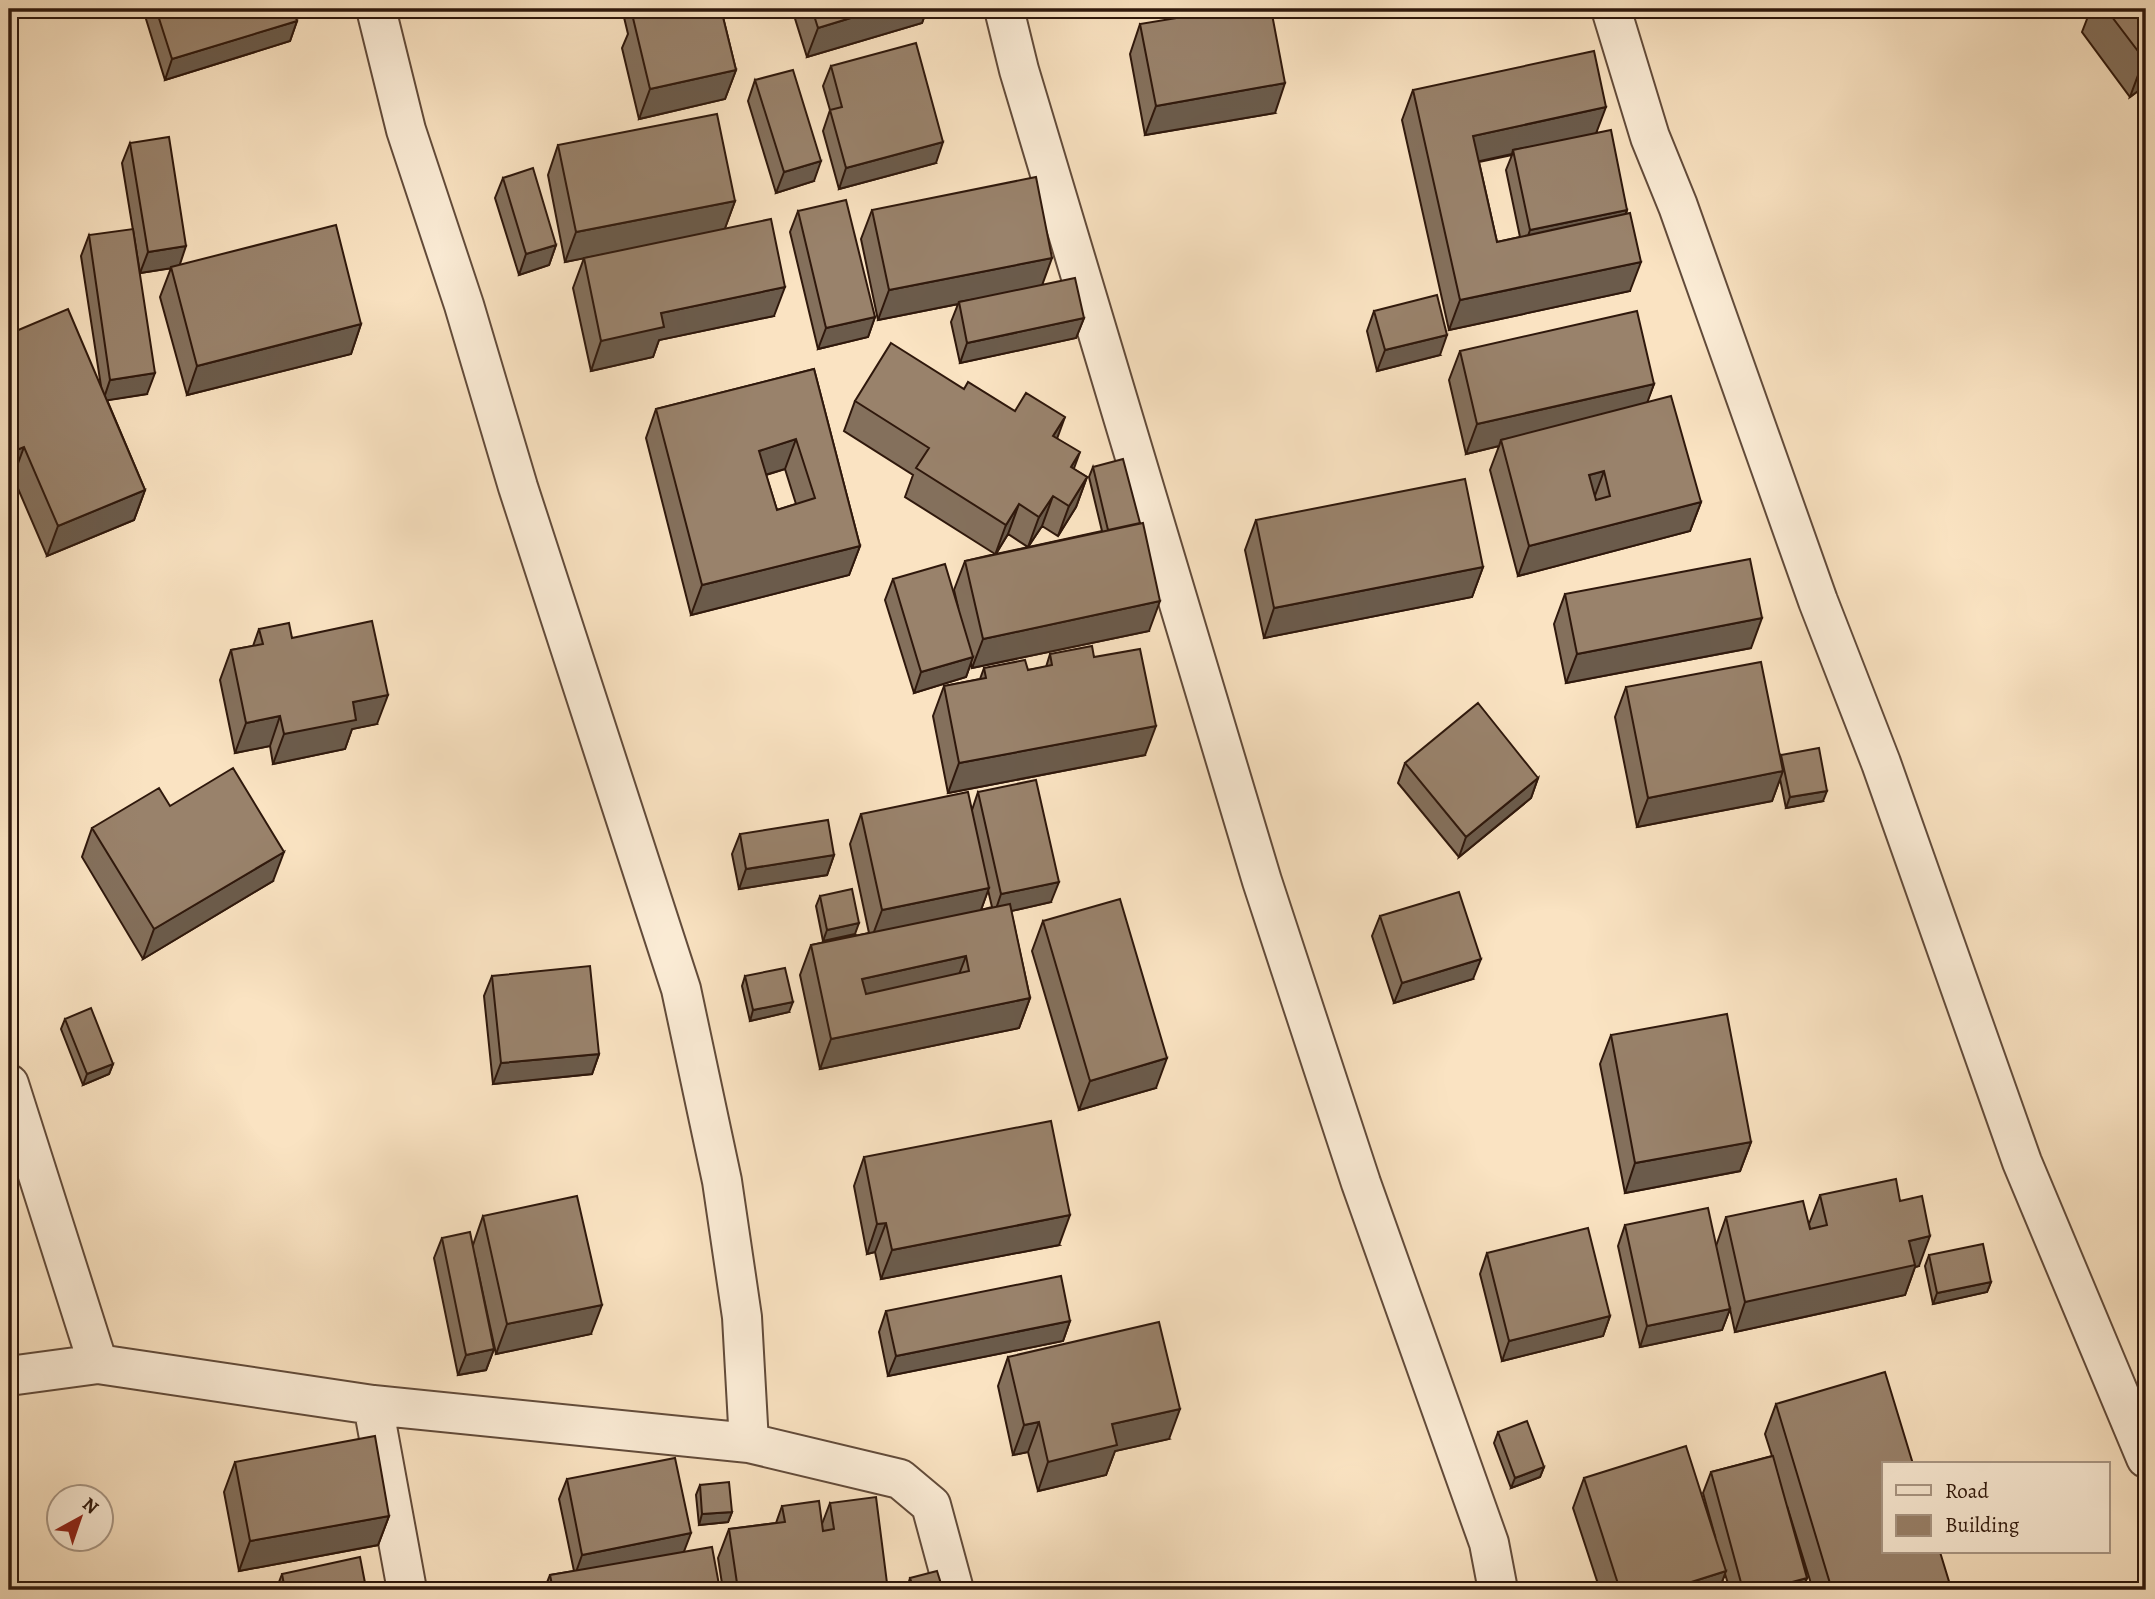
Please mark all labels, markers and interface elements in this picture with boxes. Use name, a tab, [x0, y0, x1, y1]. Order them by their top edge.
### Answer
legend	[1882, 1462, 2110, 1554]
text: Road	[1945, 1477, 1989, 1505]
north arrow	[46, 1484, 116, 1554]
text: N	[77, 1491, 104, 1520]
text: Building	[1945, 1511, 2020, 1539]

